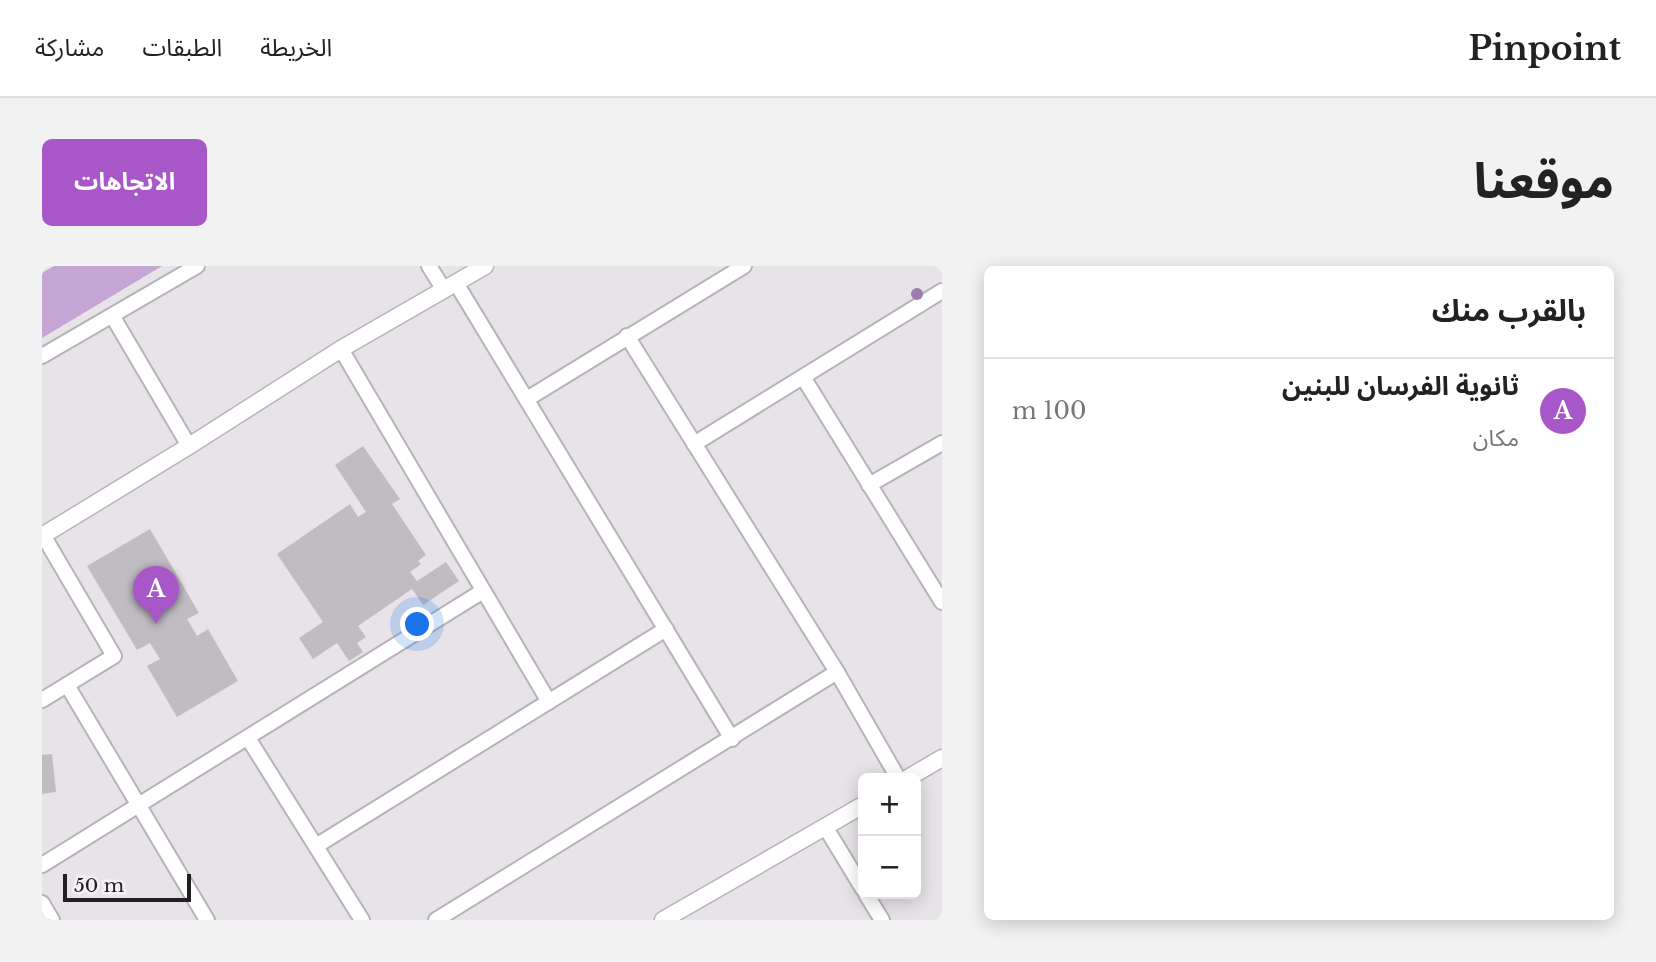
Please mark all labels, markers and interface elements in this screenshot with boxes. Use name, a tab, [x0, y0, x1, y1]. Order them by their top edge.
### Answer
text: Pinpoint	[1468, 28, 1621, 69]
text: مشاركة	[35, 33, 104, 62]
text: الطبقات	[142, 33, 222, 62]
text: الخريطة	[260, 33, 332, 62]
button: الاتجاهات	[42, 139, 207, 226]
text: موقعنا	[1474, 150, 1614, 211]
text: بالقرب منك	[1432, 292, 1586, 329]
text: ثانوية الفرسان للبنين	[1282, 370, 1519, 402]
text: 100 m	[1012, 397, 1086, 425]
text: A	[1554, 397, 1572, 425]
text: مكان	[1473, 424, 1519, 452]
pin: A	[133, 566, 179, 624]
your location	[400, 607, 434, 641]
map controls	[858, 773, 921, 899]
button: +	[858, 773, 921, 836]
button: −	[858, 836, 921, 899]
scale bar	[63, 871, 191, 903]
text: 50 m	[74, 874, 124, 897]

